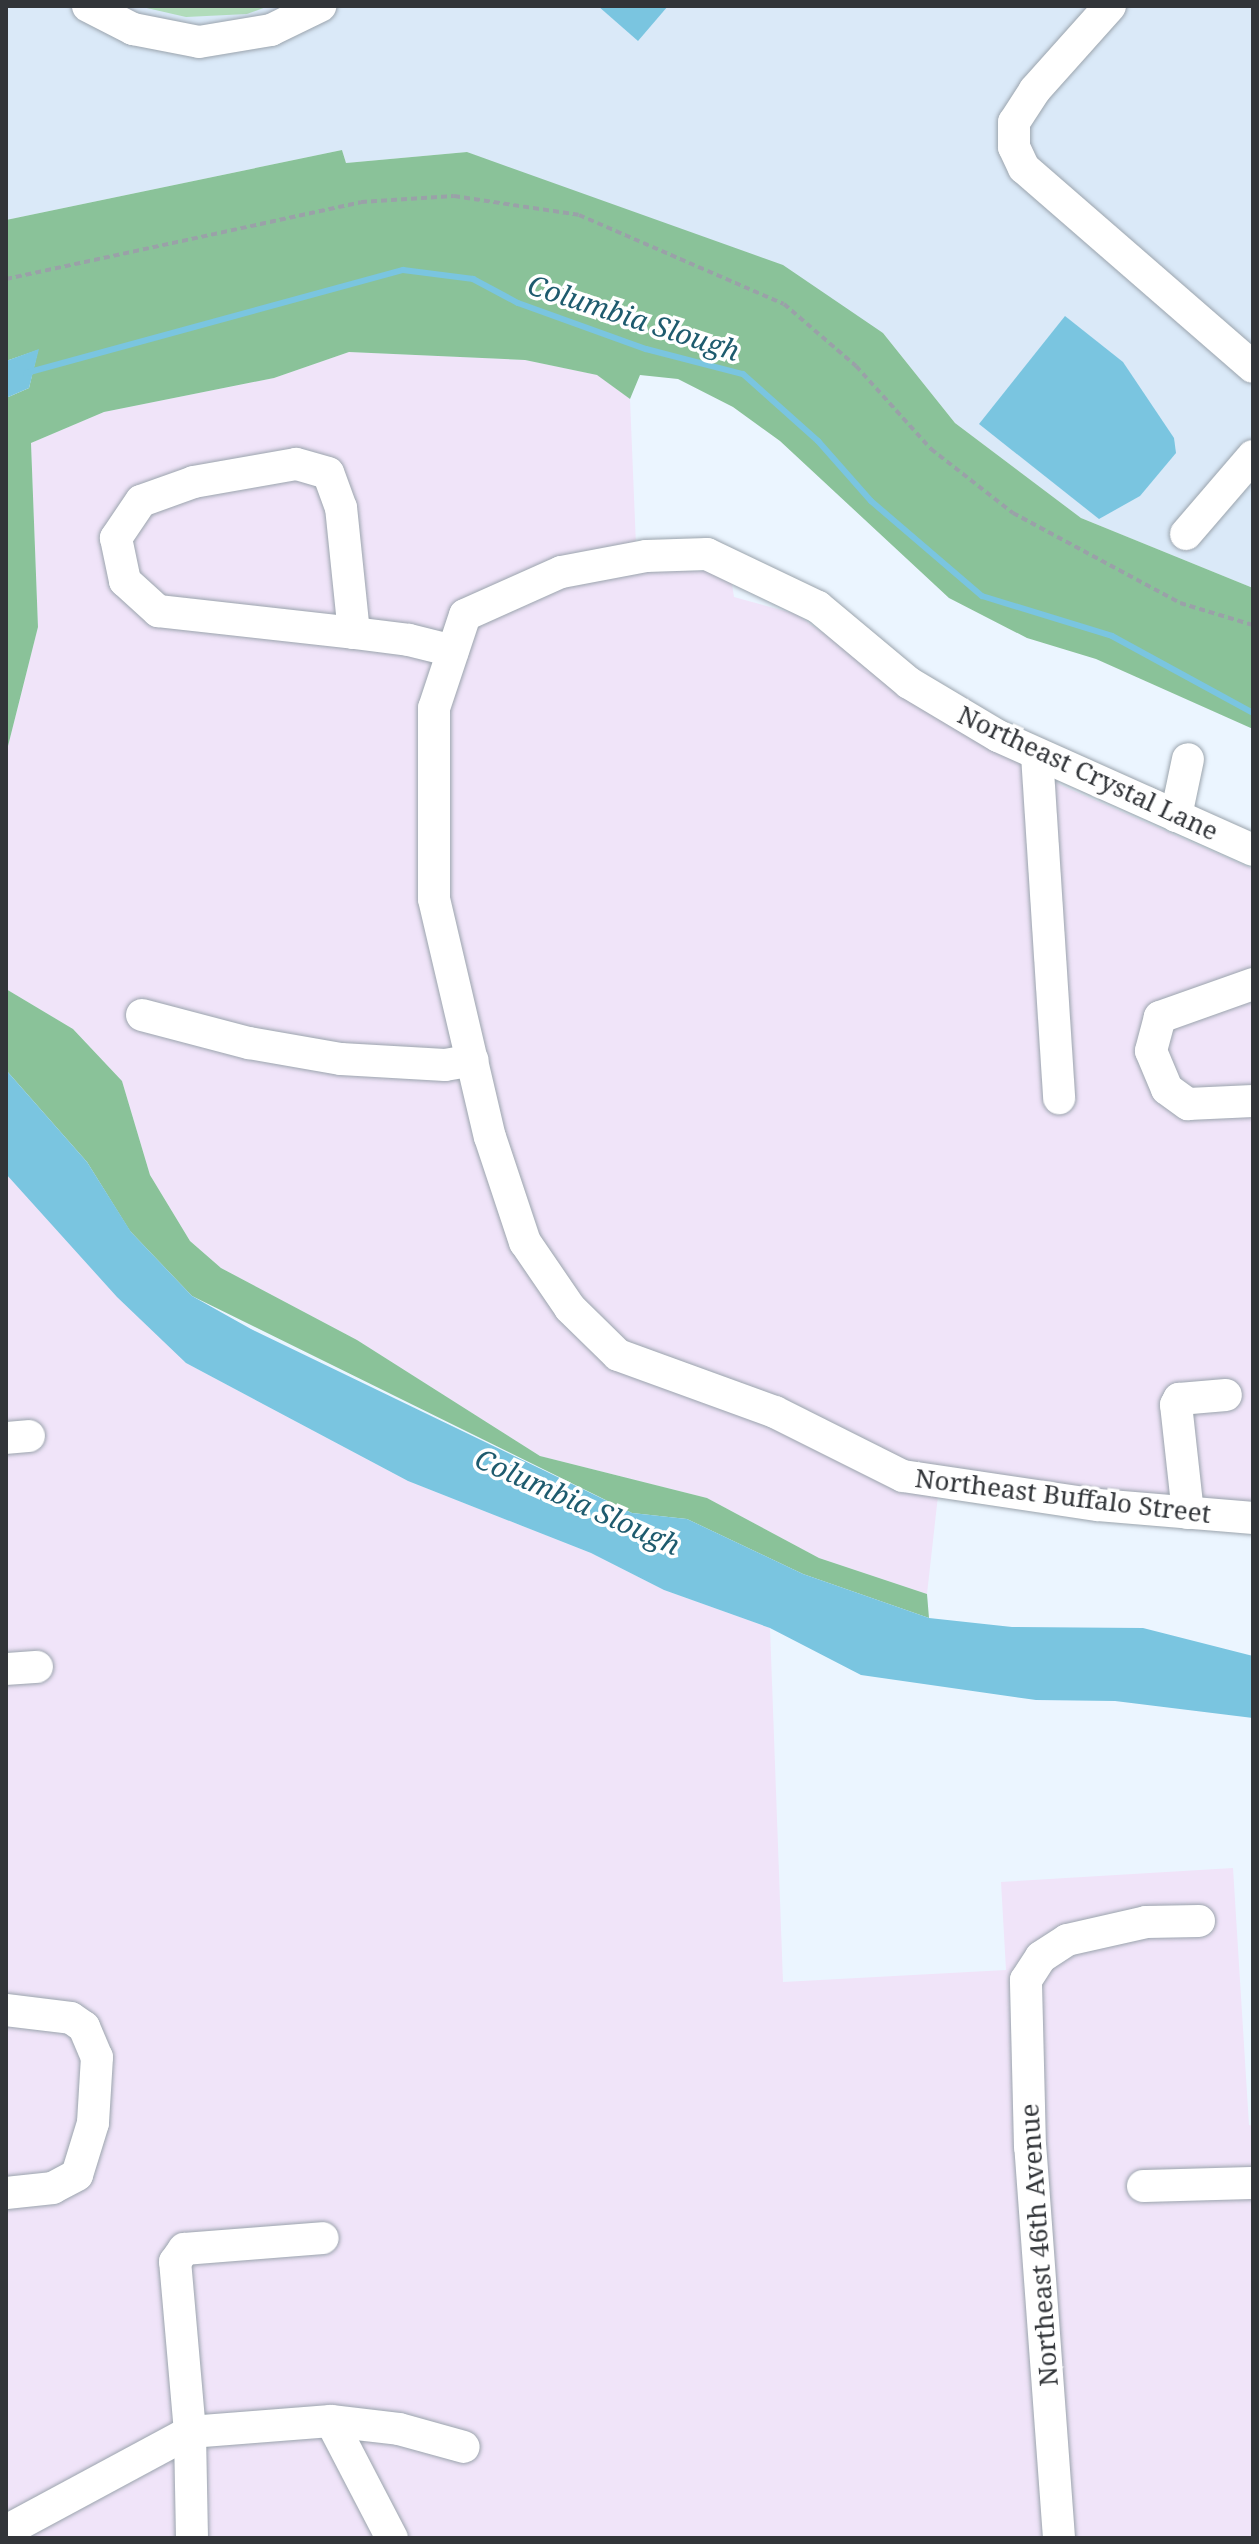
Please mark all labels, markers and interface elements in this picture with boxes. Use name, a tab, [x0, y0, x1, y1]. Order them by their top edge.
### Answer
water label: Columbia Slough	[524, 267, 744, 367]
street label: Northeast Crystal Lane	[953, 699, 1223, 847]
water label: Columbia Slough	[470, 1441, 686, 1561]
street label: Northeast Buffalo Street	[913, 1462, 1213, 1530]
street label: Northeast 46th Avenue	[1014, 2103, 1064, 2387]

